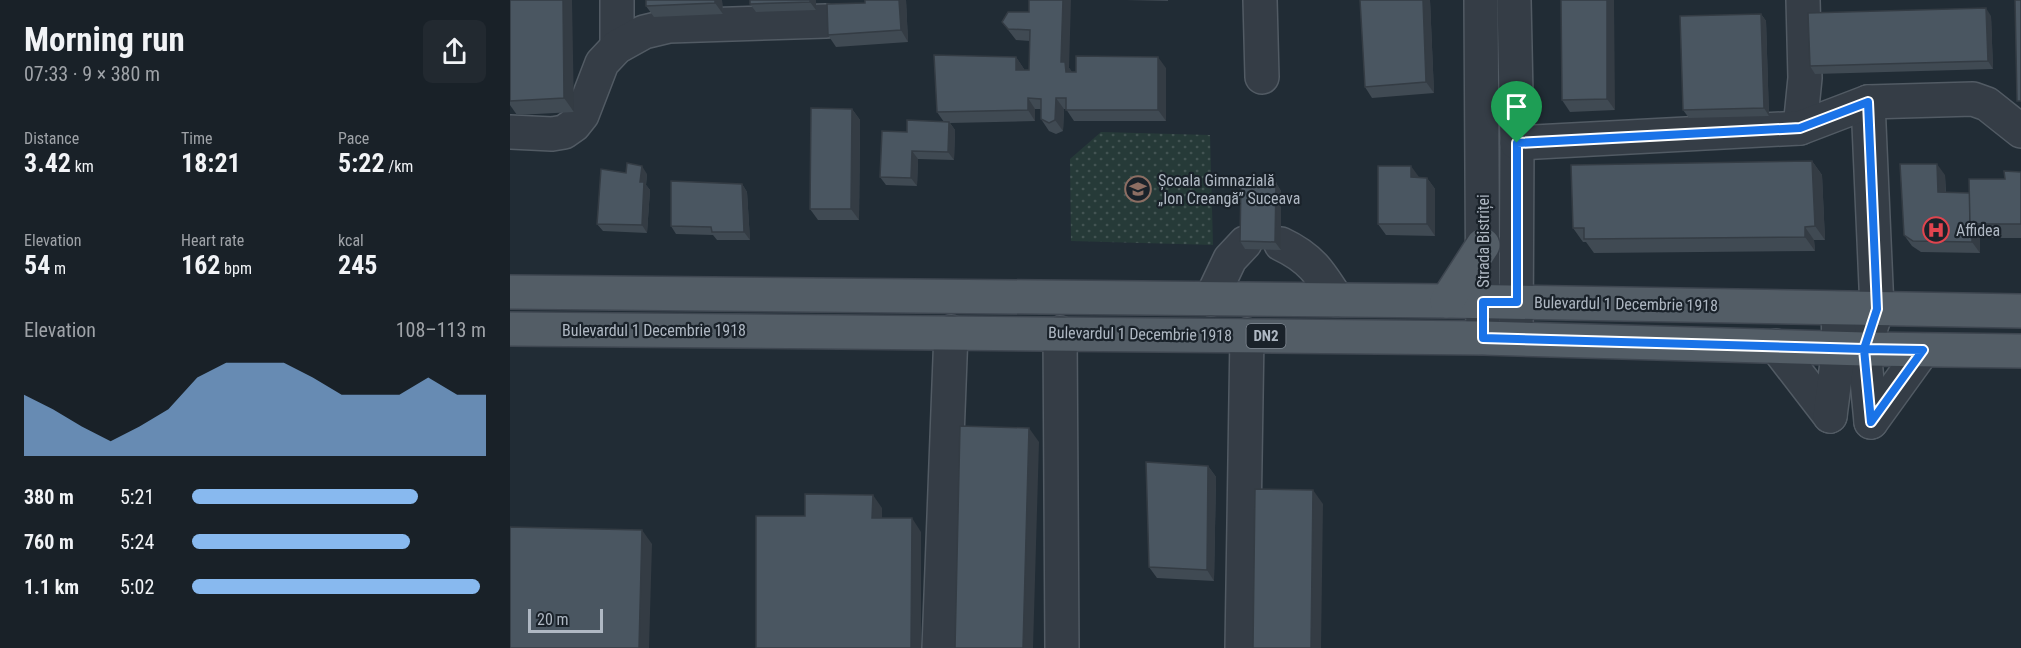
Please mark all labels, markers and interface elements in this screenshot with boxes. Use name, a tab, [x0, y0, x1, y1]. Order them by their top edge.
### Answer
text: Morning run	[24, 20, 185, 59]
button: share	[423, 20, 486, 83]
text: 07:33 · 9 × 380 m	[24, 62, 160, 86]
pin	[1491, 81, 1542, 143]
icon: arrive	[1500, 90, 1533, 123]
text: Distance	[24, 129, 79, 148]
text: Time	[181, 129, 213, 148]
text: Pace	[338, 129, 369, 148]
text: 3.42	[24, 148, 71, 178]
text: 18:21	[181, 148, 241, 178]
text: 5:22	[338, 148, 385, 178]
text: km	[71, 157, 94, 176]
text: /km	[385, 157, 413, 176]
place label: Școala Gimnazială „Ion Creangă” Suceava	[1158, 171, 1300, 208]
school or university icon: Școala Gimnazială „Ion Creangă” Suceava	[1123, 174, 1153, 204]
street label: Strada Bistriței	[1474, 194, 1494, 288]
hospital icon: Affidea	[1921, 215, 1951, 245]
place label: Affidea	[1956, 221, 2000, 240]
text: Elevation	[24, 231, 82, 250]
text: Heart rate	[181, 231, 244, 250]
text: kcal	[338, 231, 364, 250]
text: 54	[24, 250, 50, 280]
text: 162	[181, 250, 220, 280]
text: 245	[338, 250, 377, 280]
text: m	[50, 259, 66, 278]
text: bpm	[220, 259, 252, 278]
street label: Bulevardul 1 Decembrie 1918	[1534, 293, 1718, 315]
text: Elevation	[24, 318, 96, 342]
text: 108–113 m	[396, 318, 486, 342]
street label: Bulevardul 1 Decembrie 1918	[562, 321, 746, 340]
street label: Bulevardul 1 Decembrie 1918	[1048, 323, 1232, 345]
road number: DN2	[1246, 324, 1286, 348]
text: 380 m	[24, 485, 74, 509]
text: 5:21	[120, 485, 154, 509]
text: 760 m	[24, 530, 74, 554]
text: 5:24	[120, 530, 154, 554]
text: 1.1 km	[24, 575, 79, 599]
text: 5:02	[120, 575, 154, 599]
scale bar	[528, 606, 603, 634]
text: 20 m	[537, 610, 569, 629]

